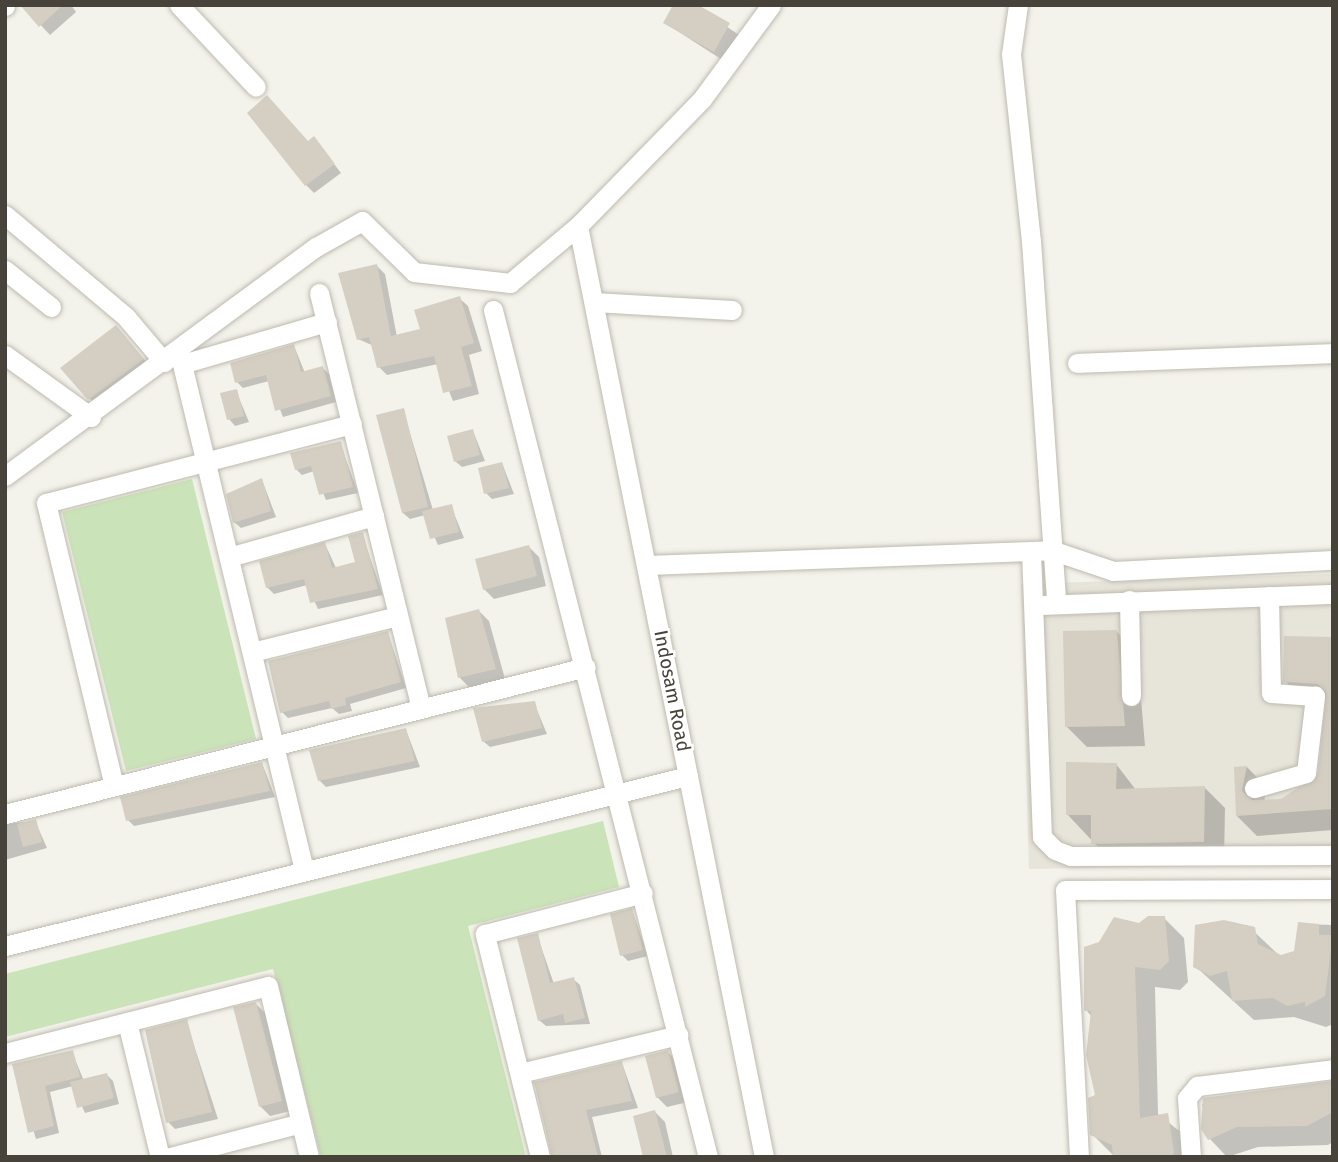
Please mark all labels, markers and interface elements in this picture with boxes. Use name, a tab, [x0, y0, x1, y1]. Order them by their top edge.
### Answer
street label: Indosam Road	[649, 628, 695, 754]

